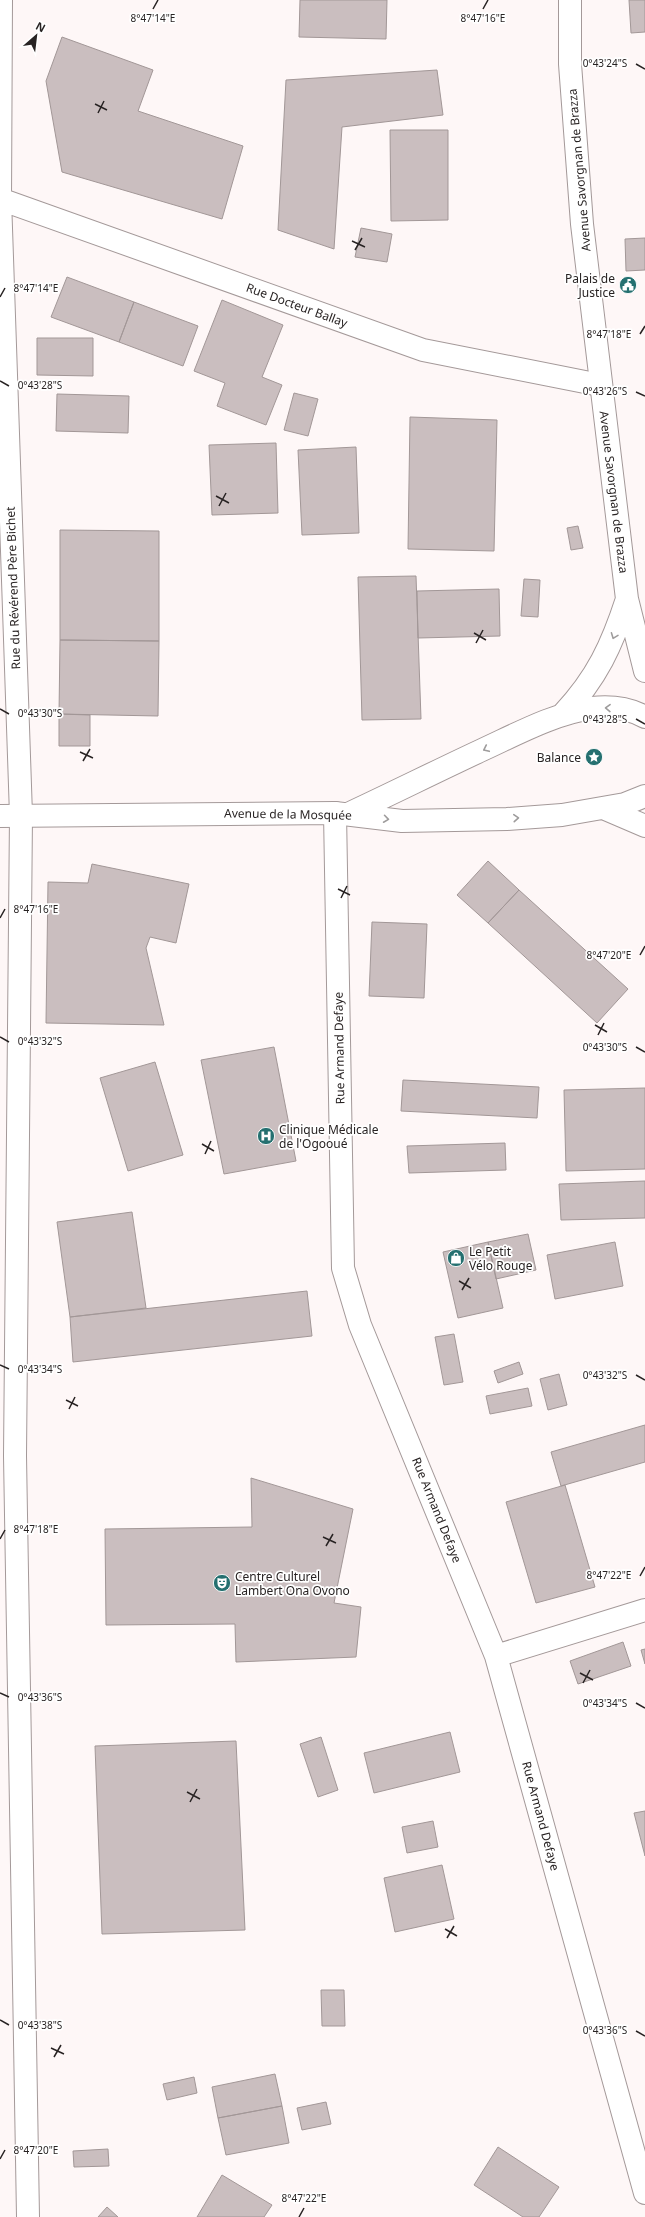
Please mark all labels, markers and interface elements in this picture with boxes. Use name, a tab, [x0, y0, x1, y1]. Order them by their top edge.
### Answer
text: 8°47'14"E	[131, 11, 175, 25]
text: 8°47'16"E	[461, 11, 505, 25]
north arrow	[16, 16, 56, 56]
text: N	[33, 18, 48, 35]
text: 0°43'24"S	[583, 56, 628, 70]
street label: Avenue Savorgnan de Brazza	[563, 88, 595, 252]
place label: Palais de Justice	[565, 270, 615, 301]
public building icon: Palais de Justice	[618, 275, 638, 295]
street label: Rue Docteur Ballay	[244, 279, 351, 332]
text: 8°47'14"E	[14, 281, 58, 295]
text: 8°47'18"E	[587, 327, 631, 341]
text: 0°43'28"S	[18, 378, 63, 392]
text: 0°43'26"S	[583, 384, 628, 398]
street label: Avenue Savorgnan de Brazza	[596, 410, 632, 574]
street label: Rue du Révérend Père Bichet	[2, 506, 24, 670]
one-way arrow	[611, 632, 619, 639]
one-way arrow	[605, 704, 611, 712]
text: 0°43'30"S	[18, 706, 63, 720]
text: 0°43'28"S	[583, 712, 628, 726]
one-way arrow	[482, 744, 489, 752]
place icon: Balance	[584, 747, 604, 767]
place label: Balance	[537, 749, 581, 766]
street label: Avenue de la Mosquée	[224, 804, 352, 824]
one-way arrow	[513, 813, 519, 822]
one-way arrow	[383, 814, 390, 823]
text: 8°47'16"E	[14, 902, 58, 916]
text: 8°47'20"E	[587, 948, 631, 962]
street label: Rue Armand Defaye	[330, 991, 348, 1104]
text: 0°43'32"S	[18, 1034, 63, 1048]
text: 0°43'30"S	[583, 1040, 628, 1054]
place label: Clinique Médicale de l'Ogooué	[279, 1121, 379, 1152]
hospital icon: Clinique Médicale de l'Ogooué	[256, 1126, 276, 1146]
place label: Le Petit Vélo Rouge	[469, 1243, 533, 1274]
shop icon: Le Petit Vélo Rouge	[446, 1248, 466, 1268]
text: 0°43'34"S	[18, 1362, 63, 1376]
text: 0°43'32"S	[583, 1368, 628, 1382]
street label: Rue Armand Defaye	[408, 1455, 466, 1566]
text: 8°47'18"E	[14, 1522, 58, 1536]
place label: Centre Culturel Lambert Ona Ovono	[235, 1568, 350, 1599]
text: 8°47'22"E	[587, 1568, 631, 1582]
theatre icon: Centre Culturel Lambert Ona Ovono	[212, 1573, 232, 1593]
text: 0°43'36"S	[18, 1690, 63, 1704]
text: 0°43'34"S	[583, 1696, 628, 1710]
street label: Rue Armand Defaye	[518, 1759, 564, 1873]
text: 0°43'38"S	[18, 2018, 63, 2032]
text: 0°43'36"S	[583, 2023, 628, 2037]
text: 8°47'20"E	[14, 2143, 58, 2157]
text: 8°47'22"E	[282, 2191, 326, 2205]

